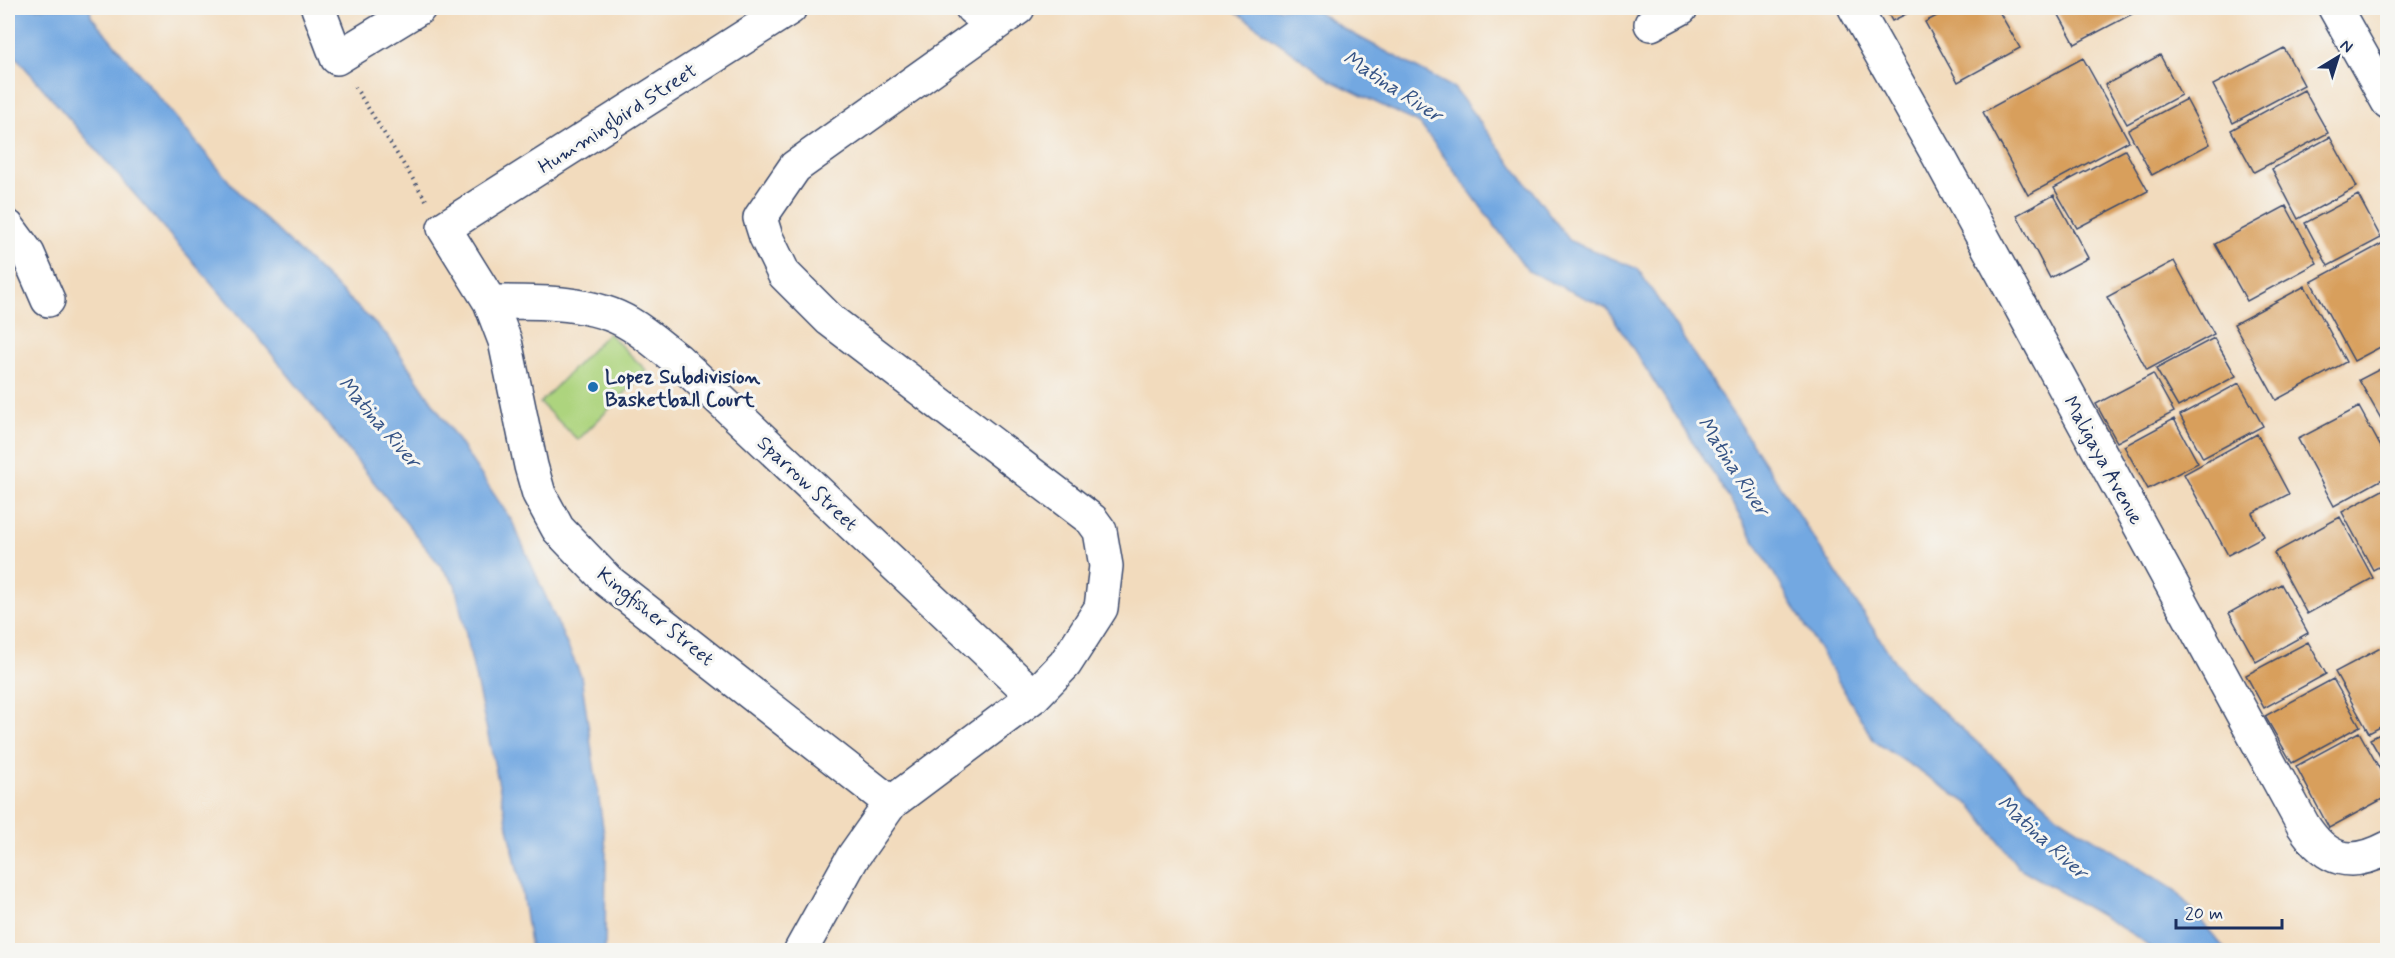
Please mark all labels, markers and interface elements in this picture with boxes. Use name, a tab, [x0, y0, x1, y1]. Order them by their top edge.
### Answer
north arrow	[2308, 27, 2368, 87]
text: N	[2336, 35, 2357, 58]
water label: Matina River	[1337, 44, 1449, 131]
street label: Hummingbird Street	[533, 58, 704, 182]
place label: Lopez Subdivision Basketball Court	[605, 364, 760, 414]
water label: Matina River	[332, 371, 428, 476]
marker: Lopez Subdivision Basketball Court	[586, 380, 600, 394]
street label: Maligaya Avenue	[2056, 392, 2149, 530]
water label: Matina River	[1691, 411, 1777, 523]
street label: Sparrow Street	[751, 430, 863, 538]
street label: Kingfisher Street	[590, 561, 719, 674]
water label: Matina River	[1991, 789, 2095, 887]
scale bar	[2176, 892, 2282, 930]
text: 20 m	[2185, 902, 2223, 926]

